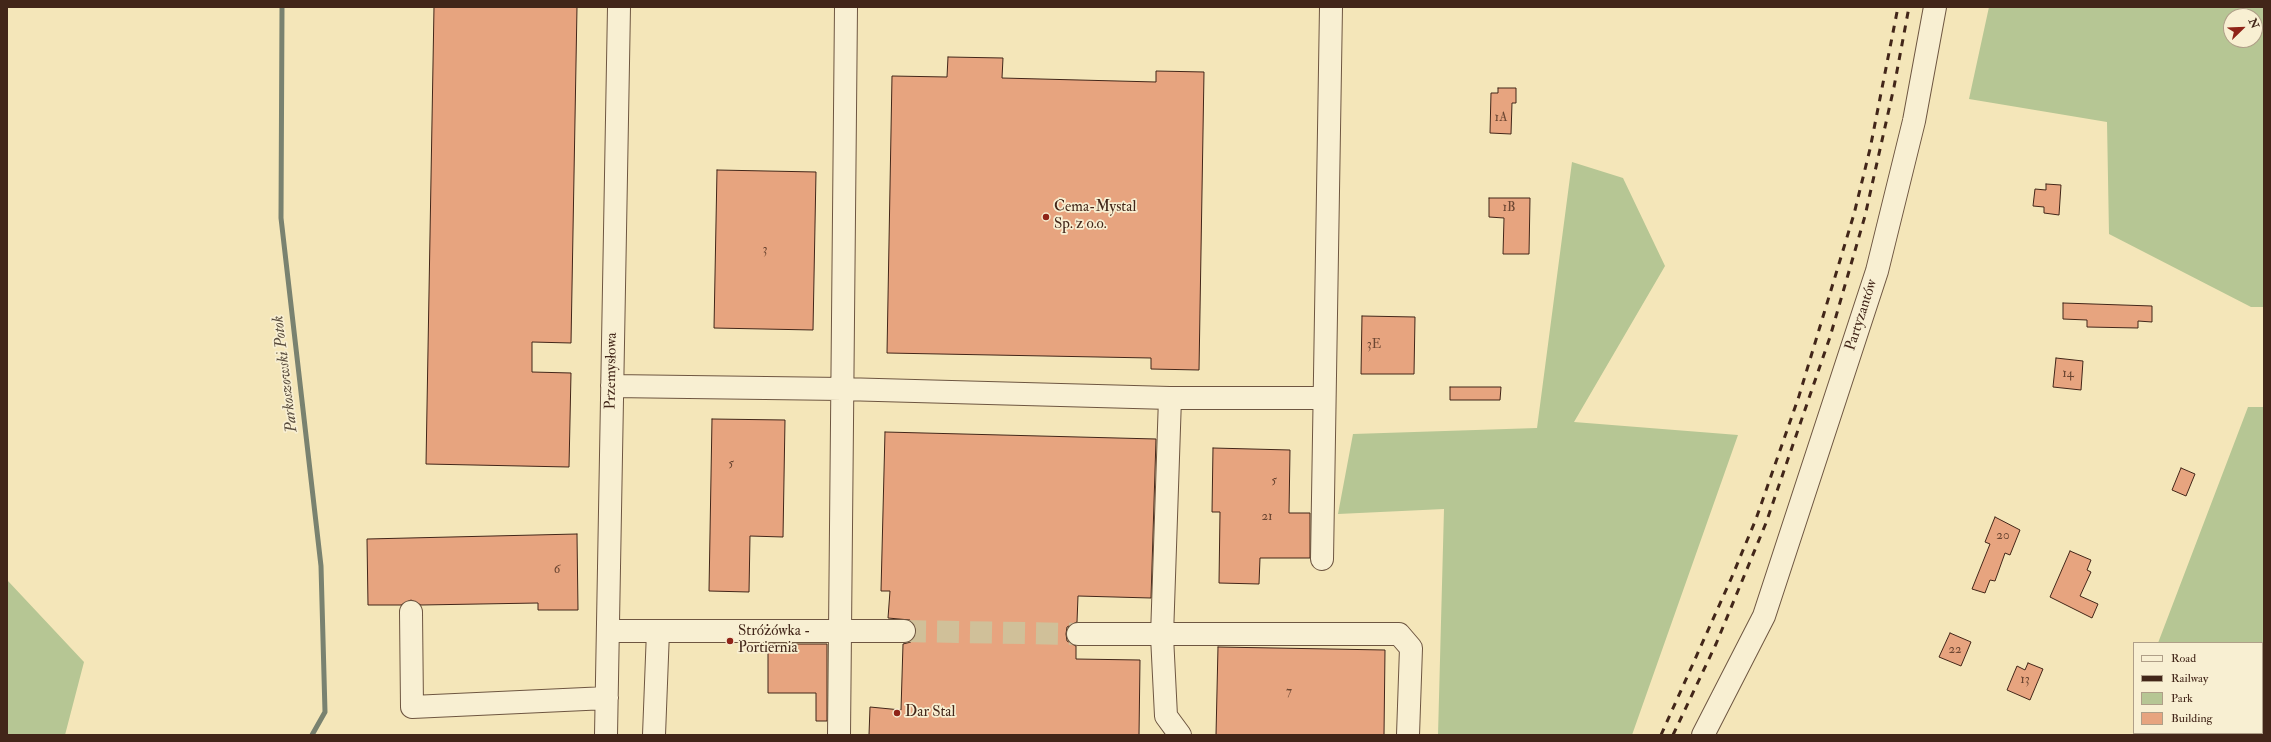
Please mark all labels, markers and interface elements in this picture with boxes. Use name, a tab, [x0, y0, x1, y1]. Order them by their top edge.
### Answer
north arrow	[2223, 8, 2263, 48]
text: N	[2246, 16, 2261, 31]
house number: 1A	[1495, 110, 1507, 126]
place label: Cema-Mystal Sp. z o.o.	[1054, 199, 1136, 234]
house number: 1B	[1502, 200, 1516, 216]
marker: Cema-Mystal Sp. z o.o.	[1041, 212, 1051, 222]
house number: 3	[763, 242, 767, 258]
street label: Partyzantów	[1842, 277, 1882, 353]
water label: Parkoszowski Potok	[269, 315, 303, 433]
street label: Przemysłowa	[602, 332, 622, 410]
house number: 3E	[1367, 337, 1381, 353]
house number: 14	[2062, 366, 2074, 382]
house number: 5	[728, 456, 734, 472]
house number: 5	[1271, 473, 1277, 489]
house number: 21	[1261, 509, 1273, 525]
house number: 20	[1996, 528, 2010, 544]
house number: 6	[554, 562, 560, 578]
place label: Stróżówka - Portiernia	[738, 623, 810, 658]
marker: Stróżówka - Portiernia	[725, 636, 735, 646]
house number: 22	[1948, 642, 1962, 658]
legend	[2133, 642, 2263, 734]
text: Road	[2171, 651, 2196, 666]
text: Railway	[2171, 671, 2208, 686]
house number: 13	[2020, 672, 2030, 688]
house number: 7	[1286, 684, 1292, 700]
text: Park	[2171, 691, 2193, 706]
place label: Dar Stal	[905, 704, 955, 722]
marker: Dar Stal	[892, 708, 902, 718]
text: Building	[2171, 711, 2212, 726]

